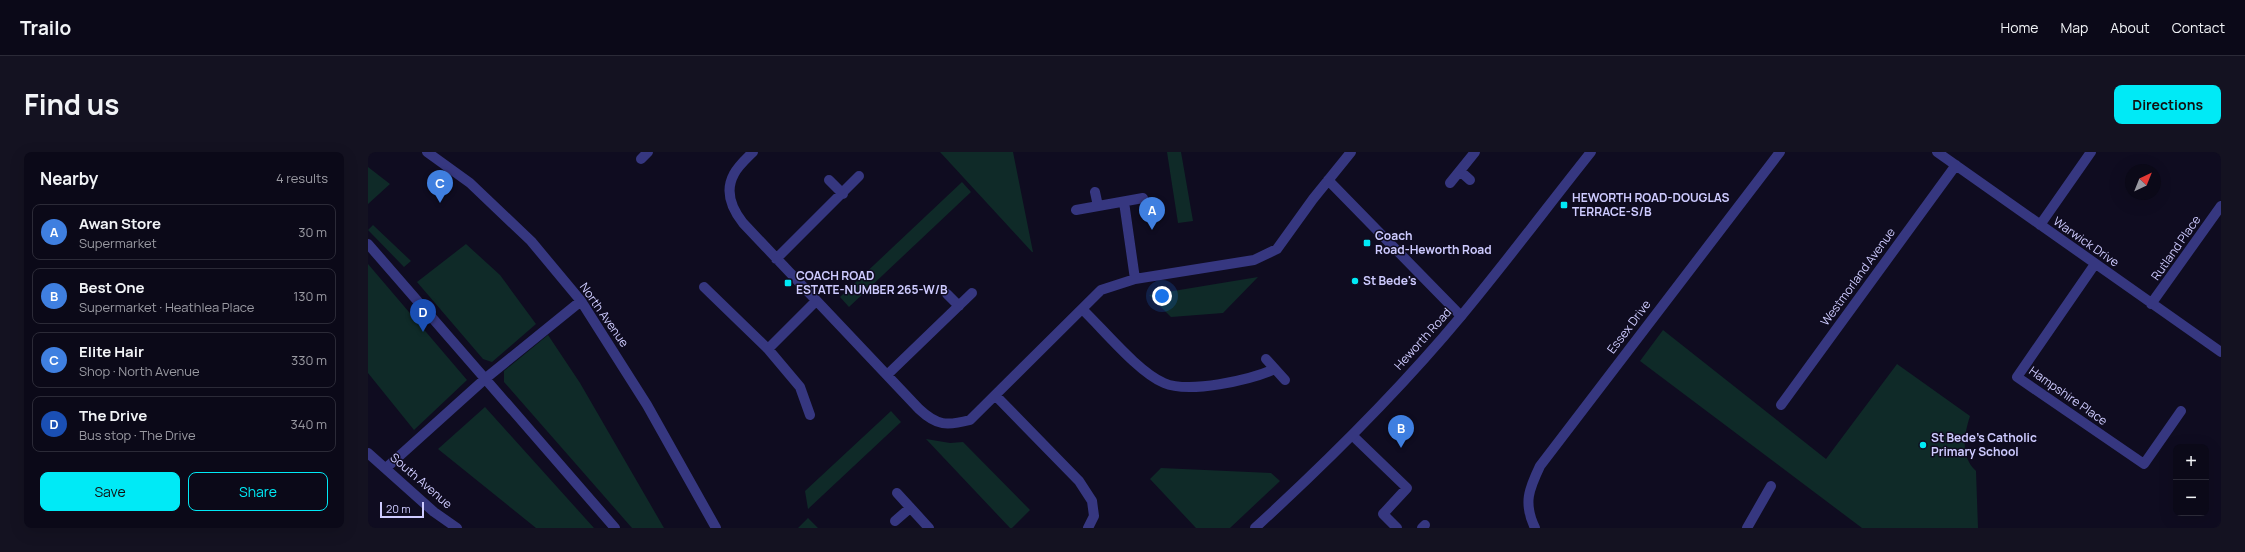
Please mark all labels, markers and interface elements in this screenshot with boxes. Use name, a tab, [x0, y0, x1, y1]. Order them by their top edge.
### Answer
text: Trailo	[20, 15, 71, 41]
text: Home	[2001, 18, 2038, 37]
text: Map	[2060, 18, 2088, 37]
text: About	[2110, 18, 2150, 37]
text: Contact	[2172, 18, 2225, 37]
text: Find us	[24, 85, 119, 123]
button: Directions	[2114, 85, 2221, 124]
north arrow	[2125, 164, 2161, 200]
text: Nearby	[40, 167, 98, 190]
text: 4 results	[276, 169, 328, 187]
pin: C	[427, 170, 453, 203]
place label: HEWORTH ROAD-DOUGLAS TERRACE-S/B	[1572, 189, 1730, 220]
pin: A	[1139, 197, 1165, 230]
marker: HEWORTH ROAD-DOUGLAS TERRACE-S/B	[1559, 200, 1569, 210]
street label: Rutland Place	[2147, 212, 2204, 284]
text: Awan Store	[79, 213, 161, 234]
street label: Warwick Drive	[2050, 213, 2123, 271]
text: A	[50, 223, 58, 241]
text: 30 m	[298, 223, 327, 241]
street label: Westmorland Avenue	[1816, 224, 1899, 329]
place label: Coach Road-Heworth Road	[1375, 227, 1492, 258]
text: Supermarket	[79, 234, 157, 252]
marker: Coach Road-Heworth Road	[1362, 238, 1372, 248]
place label: COACH ROAD ESTATE-NUMBER 265-W/B	[796, 267, 948, 298]
place label: St Bede's	[1363, 272, 1417, 289]
marker: St Bede's	[1350, 276, 1360, 286]
text: Best One	[79, 277, 145, 298]
marker: COACH ROAD ESTATE-NUMBER 265-W/B	[783, 278, 793, 288]
street label: North Avenue	[576, 279, 633, 350]
your location	[1152, 286, 1172, 306]
text: B	[50, 287, 58, 305]
text: 130 m	[293, 287, 327, 305]
street label: Essex Drive	[1603, 296, 1654, 357]
text: Supermarket · Heathlea Place	[79, 298, 254, 316]
pin: D	[410, 299, 436, 332]
street label: Heworth Road	[1390, 304, 1455, 373]
text: Elite Hair	[79, 341, 144, 362]
text: C	[49, 351, 59, 369]
text: 330 m	[291, 351, 327, 369]
text: Shop · North Avenue	[79, 362, 200, 380]
street label: Hampshire Place	[2026, 362, 2111, 429]
text: The Drive	[79, 405, 147, 426]
text: D	[49, 415, 59, 433]
text: 340 m	[291, 415, 327, 433]
pin: B	[1388, 415, 1414, 448]
text: Bus stop · The Drive	[79, 426, 196, 444]
place label: St Bede's Catholic Primary School	[1931, 429, 2037, 460]
marker: St Bede's Catholic Primary School	[1918, 440, 1928, 450]
map controls	[2173, 444, 2209, 516]
button: +	[2173, 444, 2209, 480]
street label: South Avenue	[387, 449, 456, 512]
button: Save	[40, 472, 180, 511]
button: Share	[188, 472, 328, 511]
button: −	[2173, 480, 2209, 516]
scale bar	[380, 500, 424, 519]
text: 20 m	[386, 501, 411, 516]

